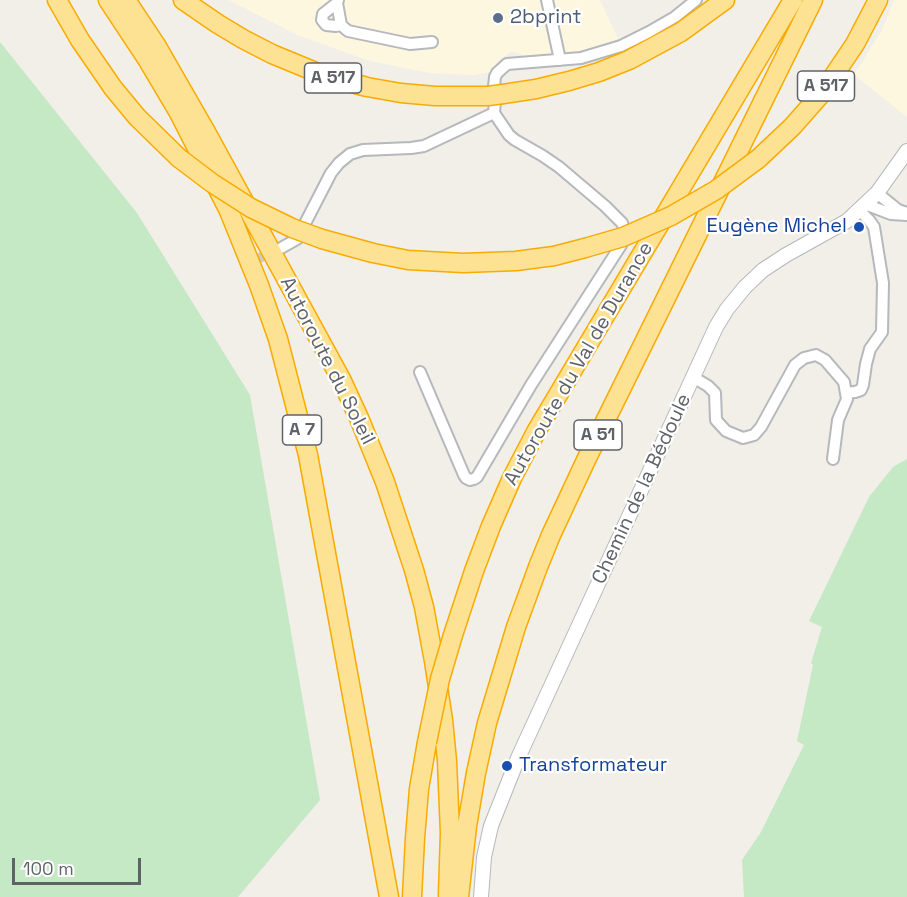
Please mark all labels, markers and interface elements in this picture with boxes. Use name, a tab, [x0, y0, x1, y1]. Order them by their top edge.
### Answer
place label: 2bprint	[510, 6, 581, 30]
marker: 2bprint	[491, 11, 505, 25]
road number: A 517	[304, 63, 362, 93]
road number: A 517	[798, 71, 854, 101]
place label: Eugène Michel	[706, 215, 847, 239]
marker: Eugène Michel	[852, 220, 866, 234]
street label: Autoroute du Val de Durance	[499, 238, 659, 490]
street label: Autoroute du Soleil	[274, 273, 380, 449]
street label: Chemin de la Bédoule	[587, 390, 697, 588]
road number: A 7	[282, 415, 322, 445]
road number: A 51	[574, 420, 622, 450]
place label: Transformateur	[519, 754, 667, 778]
marker: Transformateur	[500, 759, 514, 773]
scale bar	[15, 846, 144, 884]
text: 100 m	[23, 857, 74, 880]

